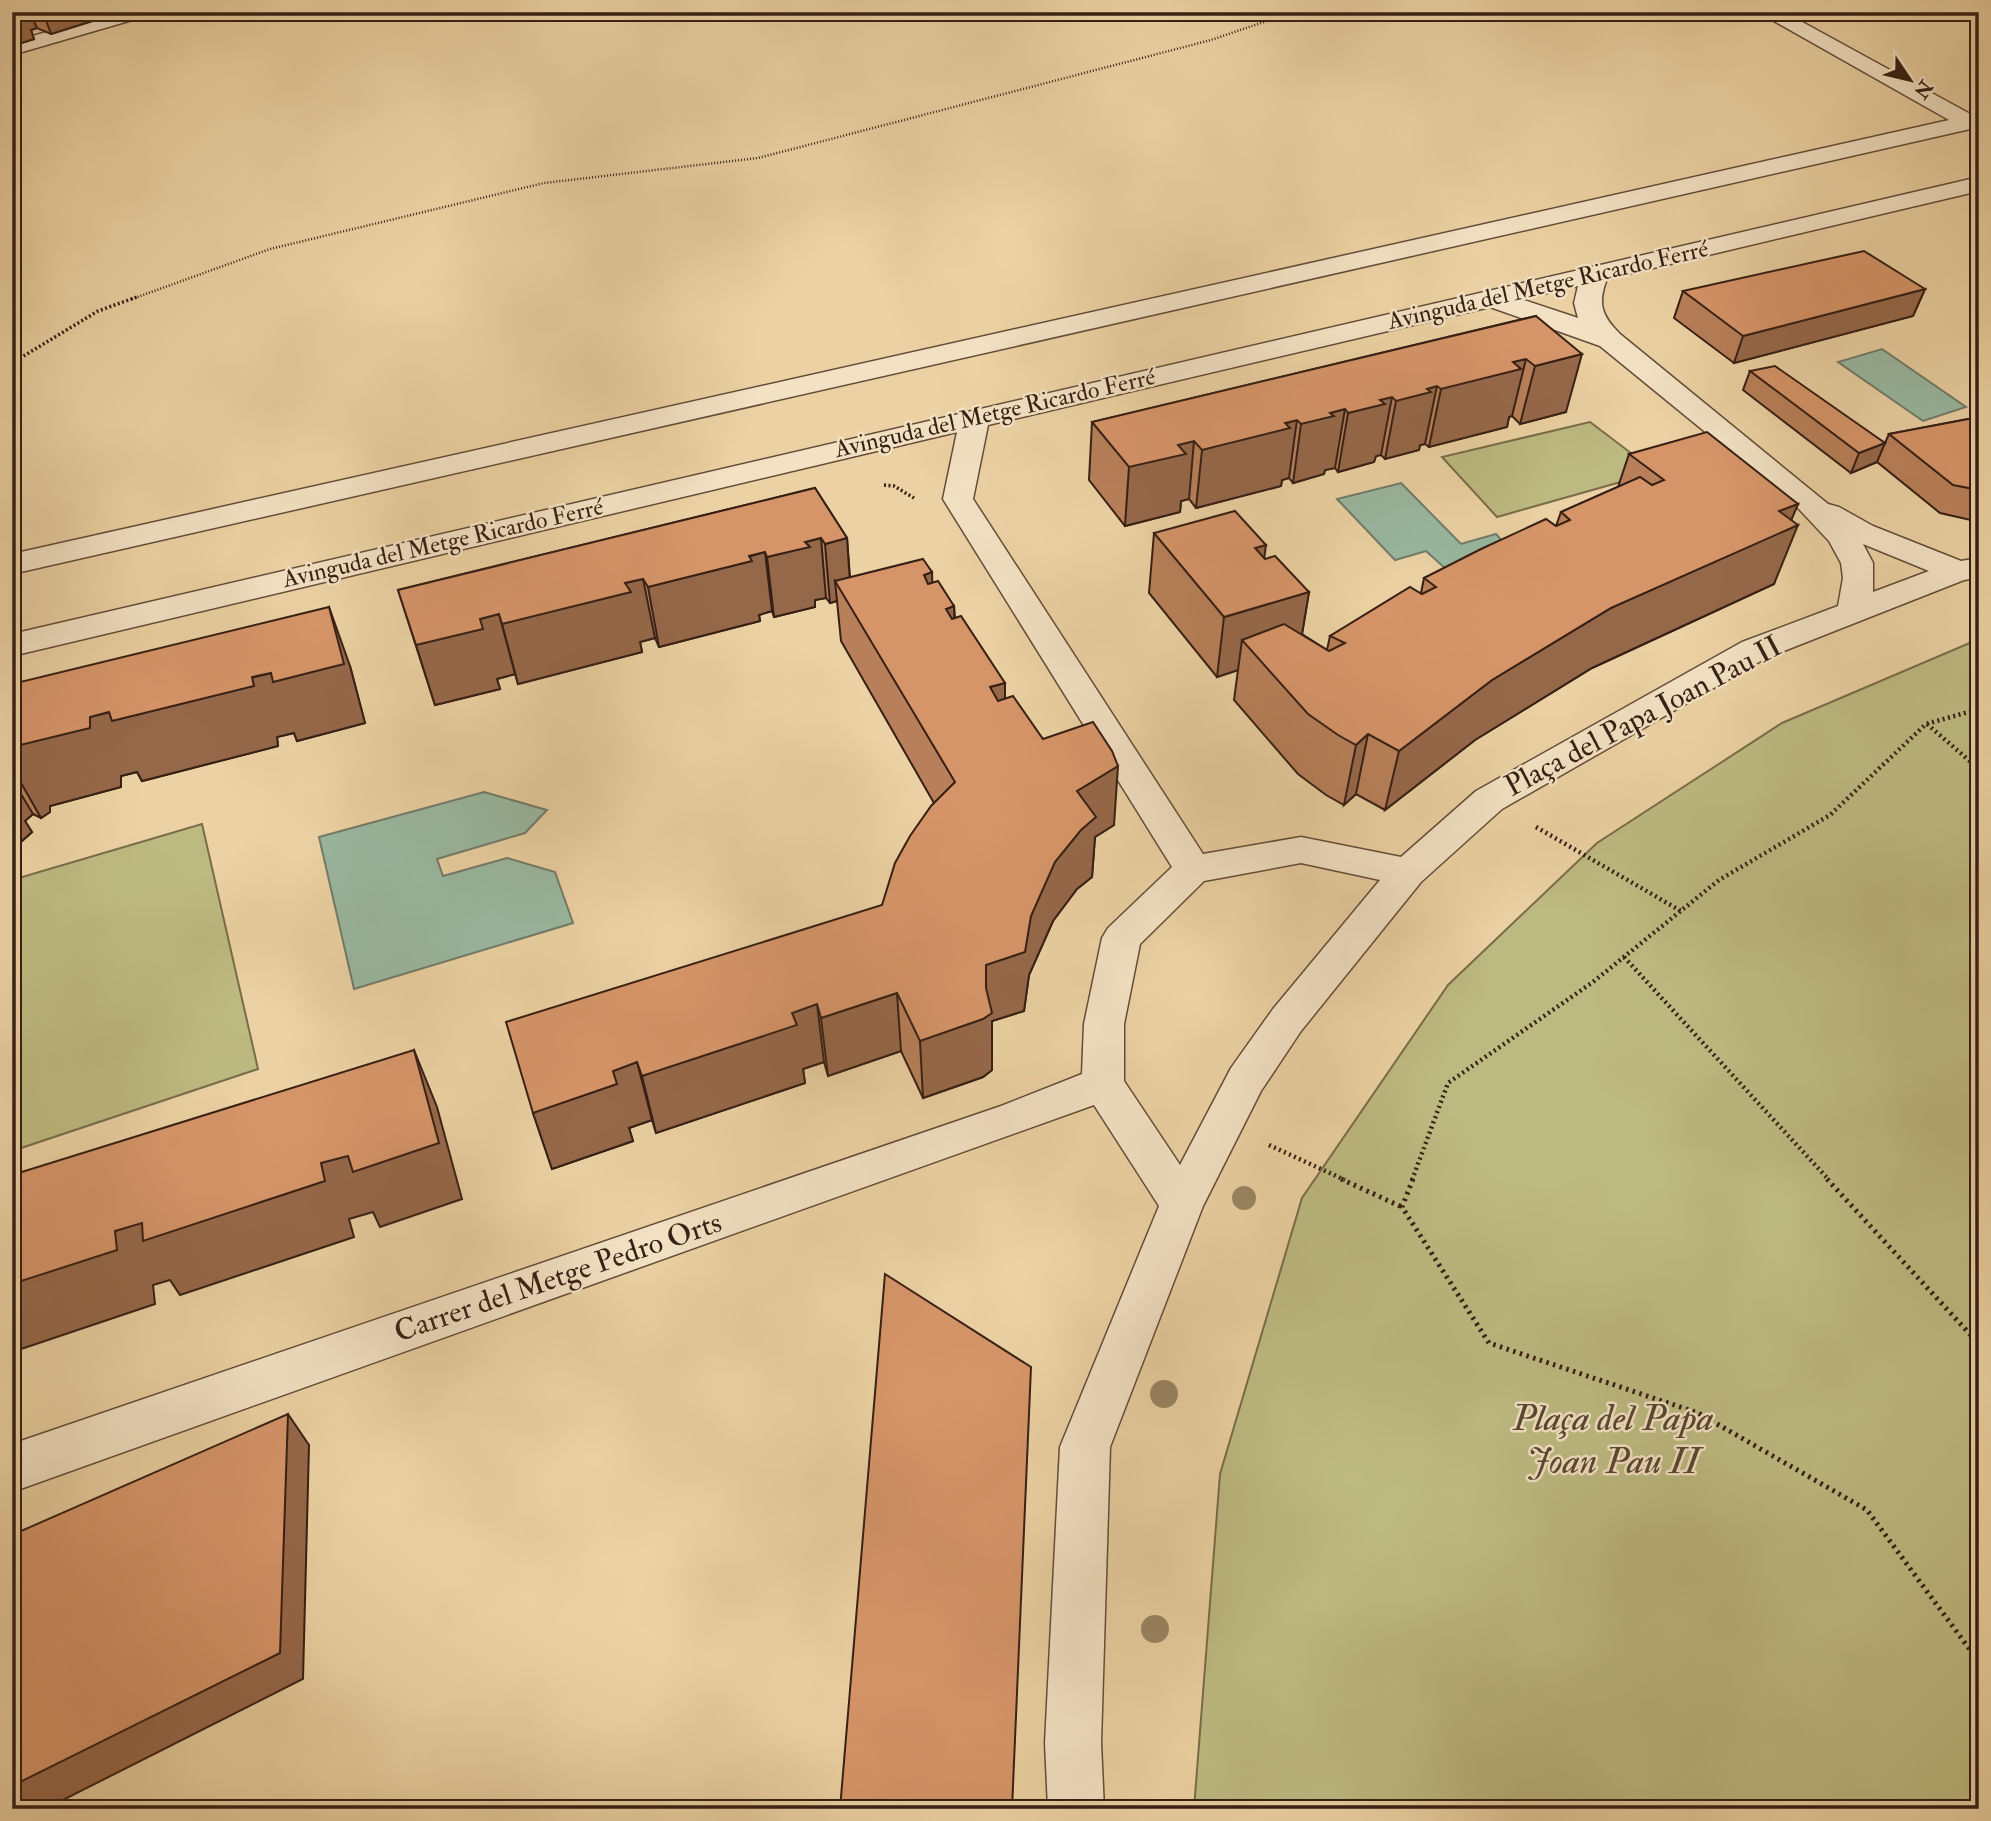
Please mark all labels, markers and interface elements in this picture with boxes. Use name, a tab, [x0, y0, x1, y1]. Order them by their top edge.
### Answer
north arrow	[1876, 46, 1946, 116]
text: N	[1908, 75, 1938, 104]
street label: Avinguda del Metge Ricardo Ferré	[1384, 233, 1712, 337]
street label: Avinguda del Metge Ricardo Ferré	[831, 361, 1159, 465]
street label: Avinguda del Metge Ricardo Ferré	[279, 491, 607, 595]
street label: Plaça del Papa Joan Pau II	[1498, 627, 1788, 805]
street label: Carrer del Metge Pedro Orts	[389, 1204, 727, 1350]
park label: Plaça del Papa Joan Pau II	[1511, 1395, 1714, 1485]

